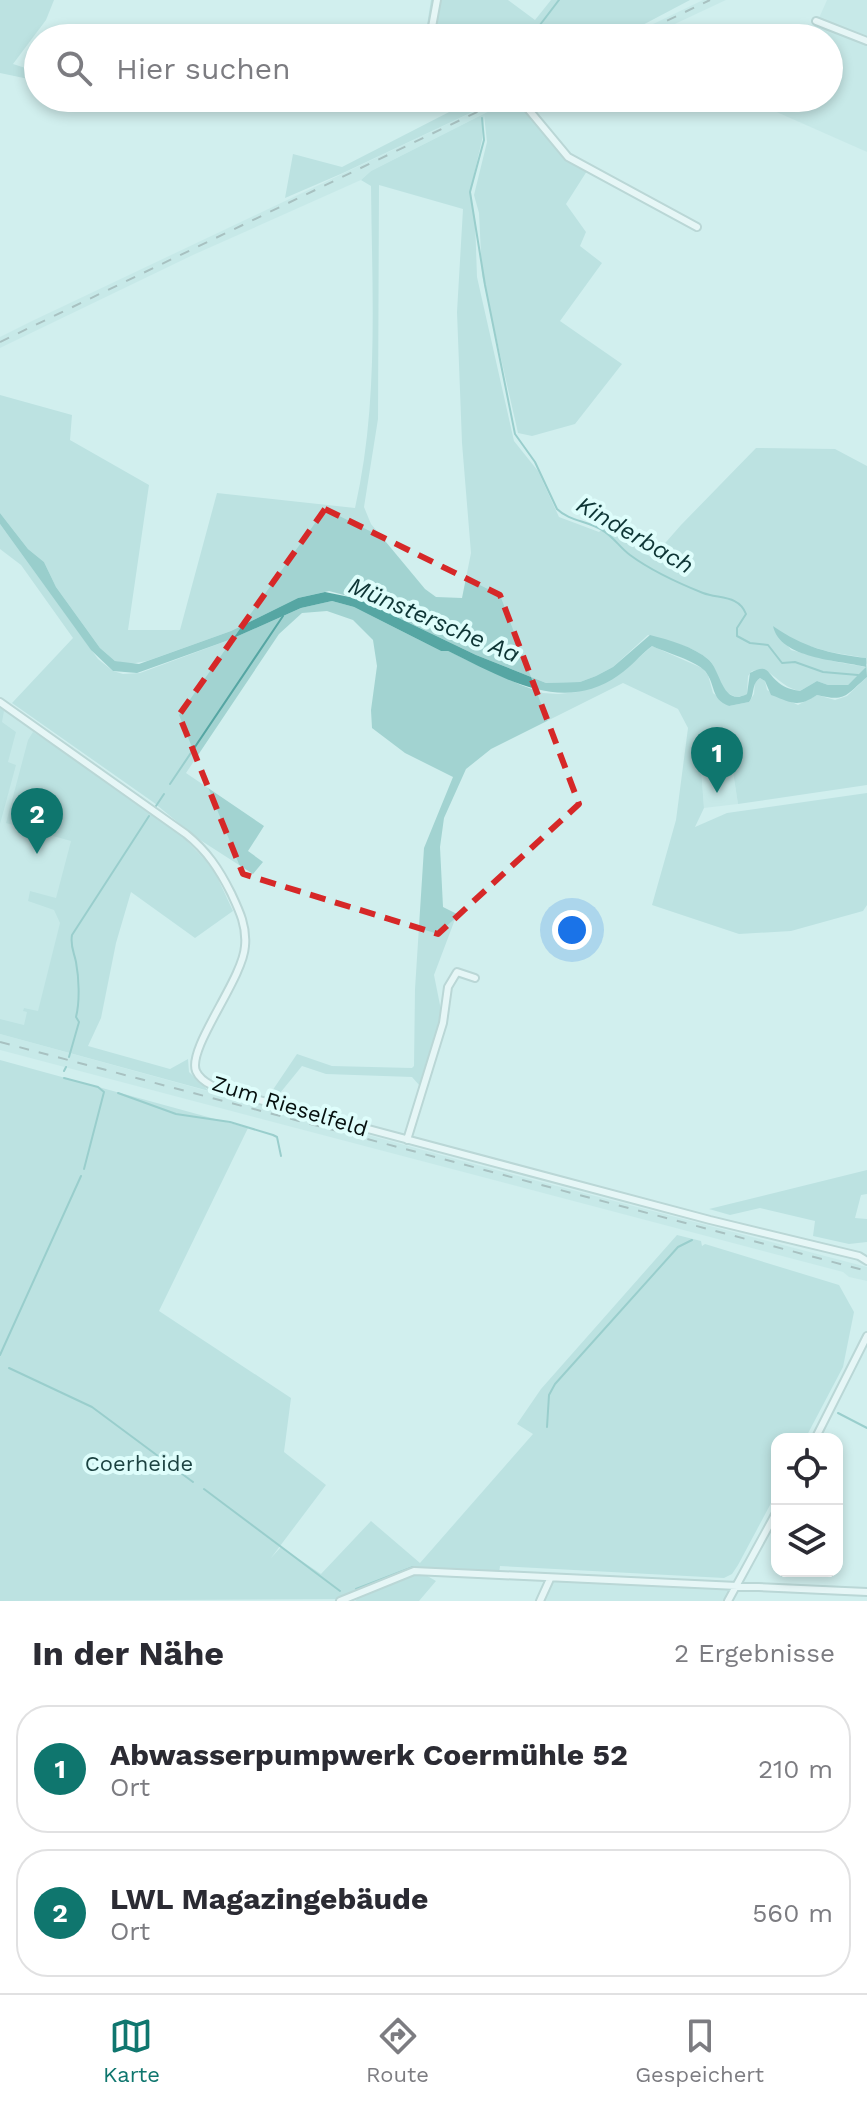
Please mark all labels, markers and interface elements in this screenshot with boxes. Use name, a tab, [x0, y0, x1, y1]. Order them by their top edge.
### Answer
search box	[24, 24, 843, 112]
icon: search	[52, 46, 96, 90]
text: Hier suchen	[116, 51, 291, 86]
water label: Kinderbach	[572, 490, 698, 580]
water label: Münstersche Aa	[344, 571, 524, 669]
pin: 1	[691, 727, 743, 793]
pin: 2	[11, 788, 63, 854]
your location	[552, 910, 592, 950]
street label: Zum Rieselfeld	[209, 1070, 371, 1142]
map controls	[771, 1433, 843, 1577]
button: locate	[771, 1433, 843, 1505]
park label: Coerheide	[85, 1451, 193, 1476]
button: layers	[771, 1505, 843, 1577]
text: In der Nähe	[32, 1633, 224, 1673]
text: 2 Ergebnisse	[674, 1638, 835, 1668]
text: Abwasserpumpwerk Coermühle 52	[110, 1737, 628, 1772]
text: 1	[54, 1754, 66, 1784]
text: 210 m	[758, 1754, 833, 1784]
text: Ort	[110, 1772, 150, 1802]
text: LWL Magazingebäude	[110, 1881, 428, 1916]
text: 2	[52, 1898, 68, 1928]
text: 560 m	[752, 1898, 833, 1928]
text: Ort	[110, 1916, 150, 1946]
tab: Karte	[103, 2014, 160, 2087]
tab: Route	[366, 2014, 429, 2087]
tab: Gespeichert	[635, 2014, 764, 2087]

